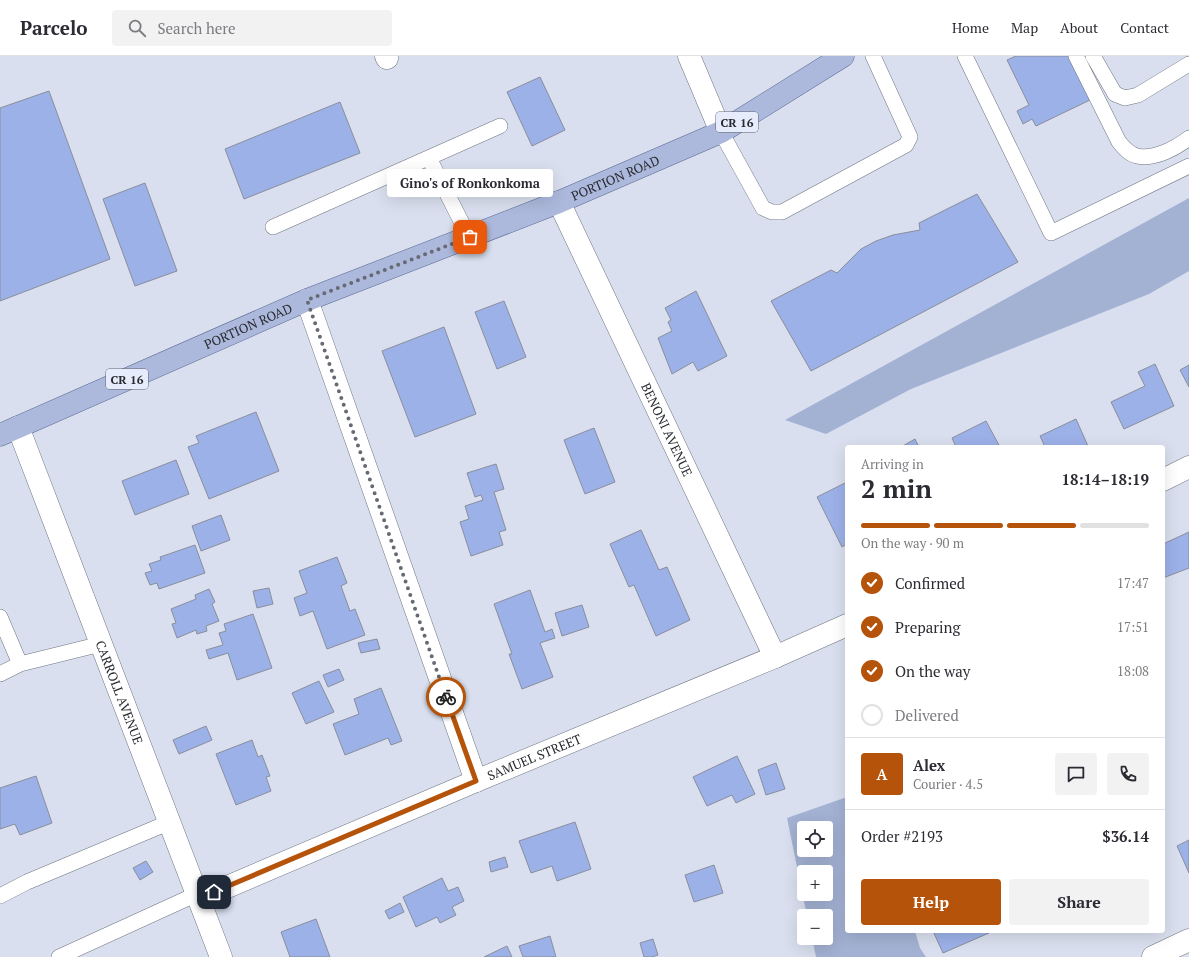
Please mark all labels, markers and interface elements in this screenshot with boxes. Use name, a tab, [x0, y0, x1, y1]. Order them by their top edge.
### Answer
search box	[112, 10, 392, 46]
text: Parcelo	[20, 15, 88, 40]
icon: search	[126, 17, 148, 39]
text: Search here	[158, 18, 236, 38]
text: Home	[952, 18, 989, 37]
text: Map	[1011, 18, 1038, 37]
text: About	[1060, 18, 1098, 37]
text: Contact	[1120, 18, 1169, 37]
road number: CR 16	[716, 112, 758, 132]
street label: PORTION ROAD	[568, 151, 662, 205]
callout: Gino's of Ronkonkoma	[387, 169, 553, 197]
text: Gino's of Ronkonkoma	[400, 174, 540, 192]
pin	[453, 220, 487, 254]
icon: bag	[459, 226, 481, 248]
street label: PORTION ROAD	[201, 299, 295, 353]
road number: CR 16	[106, 369, 148, 389]
street label: BENONI AVENUE	[637, 380, 697, 479]
text: Arriving in	[861, 455, 924, 473]
text: 18:14–18:19	[1062, 469, 1149, 489]
text: 2 min	[861, 471, 932, 505]
text: On the way · 90 m	[861, 534, 964, 552]
icon: check	[861, 572, 883, 594]
text: Confirmed	[895, 573, 965, 593]
text: 17:47	[1117, 574, 1149, 592]
icon: check	[861, 616, 883, 638]
text: Preparing	[895, 617, 960, 637]
text: 17:51	[1117, 618, 1149, 636]
street label: CARROLL AVENUE	[92, 638, 148, 747]
icon: check	[861, 660, 883, 682]
text: On the way	[895, 661, 970, 681]
text: 18:08	[1117, 662, 1149, 680]
courier	[426, 677, 466, 717]
icon: bike	[435, 686, 457, 708]
text: Delivered	[895, 705, 959, 725]
street label: SAMUEL STREET	[484, 729, 584, 784]
button: chat	[1055, 753, 1097, 795]
button: phone	[1107, 753, 1149, 795]
text: Alex	[913, 755, 945, 775]
text: A	[877, 764, 887, 784]
text: Courier · 4.5	[913, 775, 983, 793]
map controls	[797, 821, 833, 945]
button: locate	[797, 821, 833, 857]
text: Order #2193	[861, 826, 943, 846]
text: $36.14	[1102, 826, 1149, 846]
button: +	[797, 865, 833, 901]
pin	[197, 875, 231, 909]
button: Help	[861, 879, 1001, 925]
button: Share	[1009, 879, 1149, 925]
icon: home	[203, 881, 225, 903]
button: −	[797, 909, 833, 945]

